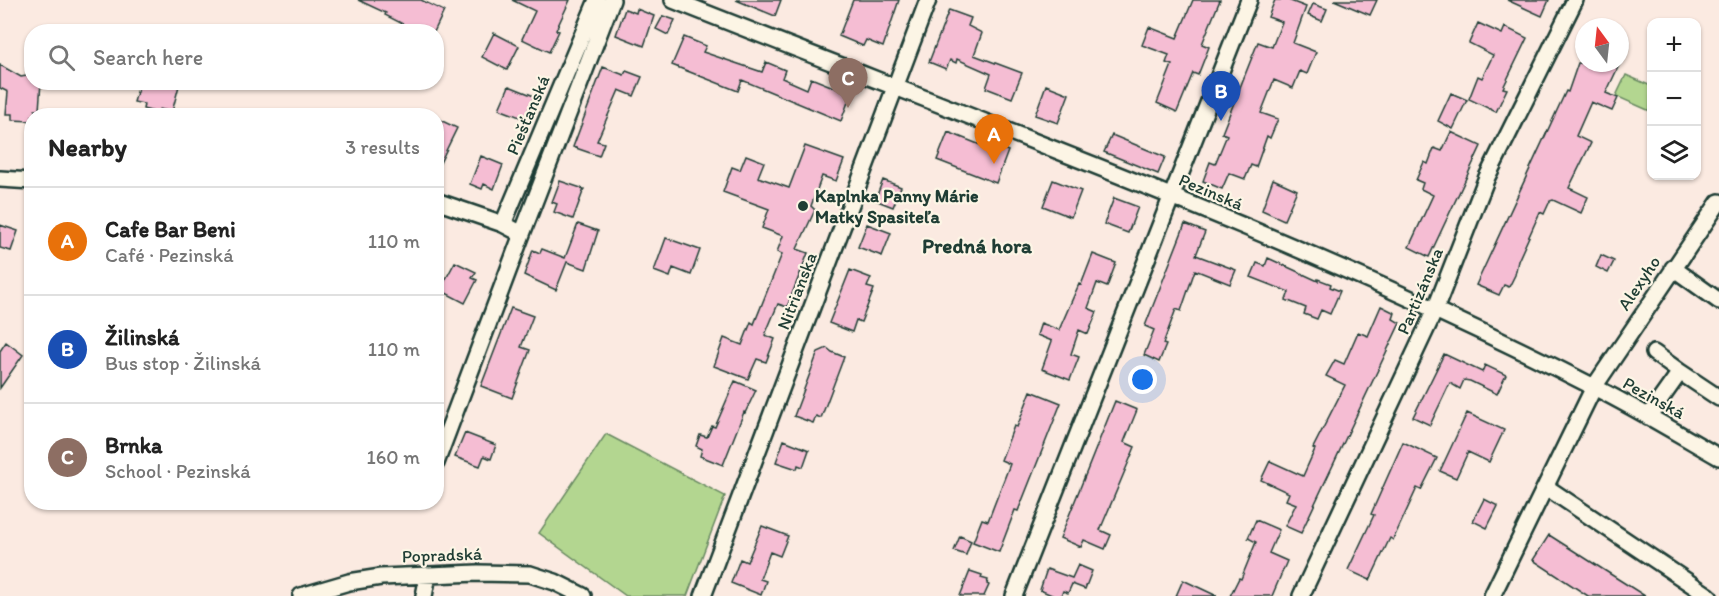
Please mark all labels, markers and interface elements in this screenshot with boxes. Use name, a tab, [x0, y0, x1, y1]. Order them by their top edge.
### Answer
north arrow	[1575, 18, 1629, 72]
map controls	[1647, 18, 1701, 180]
button: +	[1647, 18, 1701, 72]
search box	[24, 24, 444, 90]
icon: search	[45, 41, 78, 74]
text: Search here	[93, 44, 203, 71]
pin: C	[828, 58, 868, 108]
street label: Piešťanská	[501, 71, 555, 158]
pin: B	[1202, 72, 1240, 121]
button: −	[1647, 72, 1701, 126]
pin: A	[974, 114, 1014, 164]
button: layers	[1647, 126, 1701, 180]
text: Nearby	[48, 131, 127, 163]
text: 3 results	[345, 135, 420, 159]
street label: Pezinská	[1176, 169, 1247, 216]
place label: Kaplnka Panny Márie Matky Spasiteľa	[815, 185, 979, 228]
marker: Kaplnka Panny Márie Matky Spasiteľa	[796, 199, 810, 213]
text: Cafe Bar Beni	[105, 216, 236, 243]
text: A	[61, 229, 74, 253]
text: 110 m	[368, 229, 420, 253]
district label: Predná hora	[922, 233, 1033, 258]
text: Café · Pezinská	[105, 243, 234, 267]
street label: Partizánska	[1392, 244, 1448, 338]
street label: Nitrianska	[772, 249, 822, 333]
street label: Alexyho	[1613, 252, 1665, 314]
text: Žilinská	[105, 324, 179, 351]
text: B	[61, 337, 74, 361]
text: 110 m	[368, 337, 420, 361]
text: Bus stop · Žilinská	[105, 351, 261, 375]
your location	[1128, 365, 1157, 394]
street label: Pezinská	[1619, 372, 1689, 424]
text: Brnka	[105, 432, 163, 459]
text: C	[61, 445, 74, 469]
text: 160 m	[367, 445, 420, 469]
text: School · Pezinská	[105, 459, 251, 483]
street label: Popradská	[401, 543, 483, 567]

